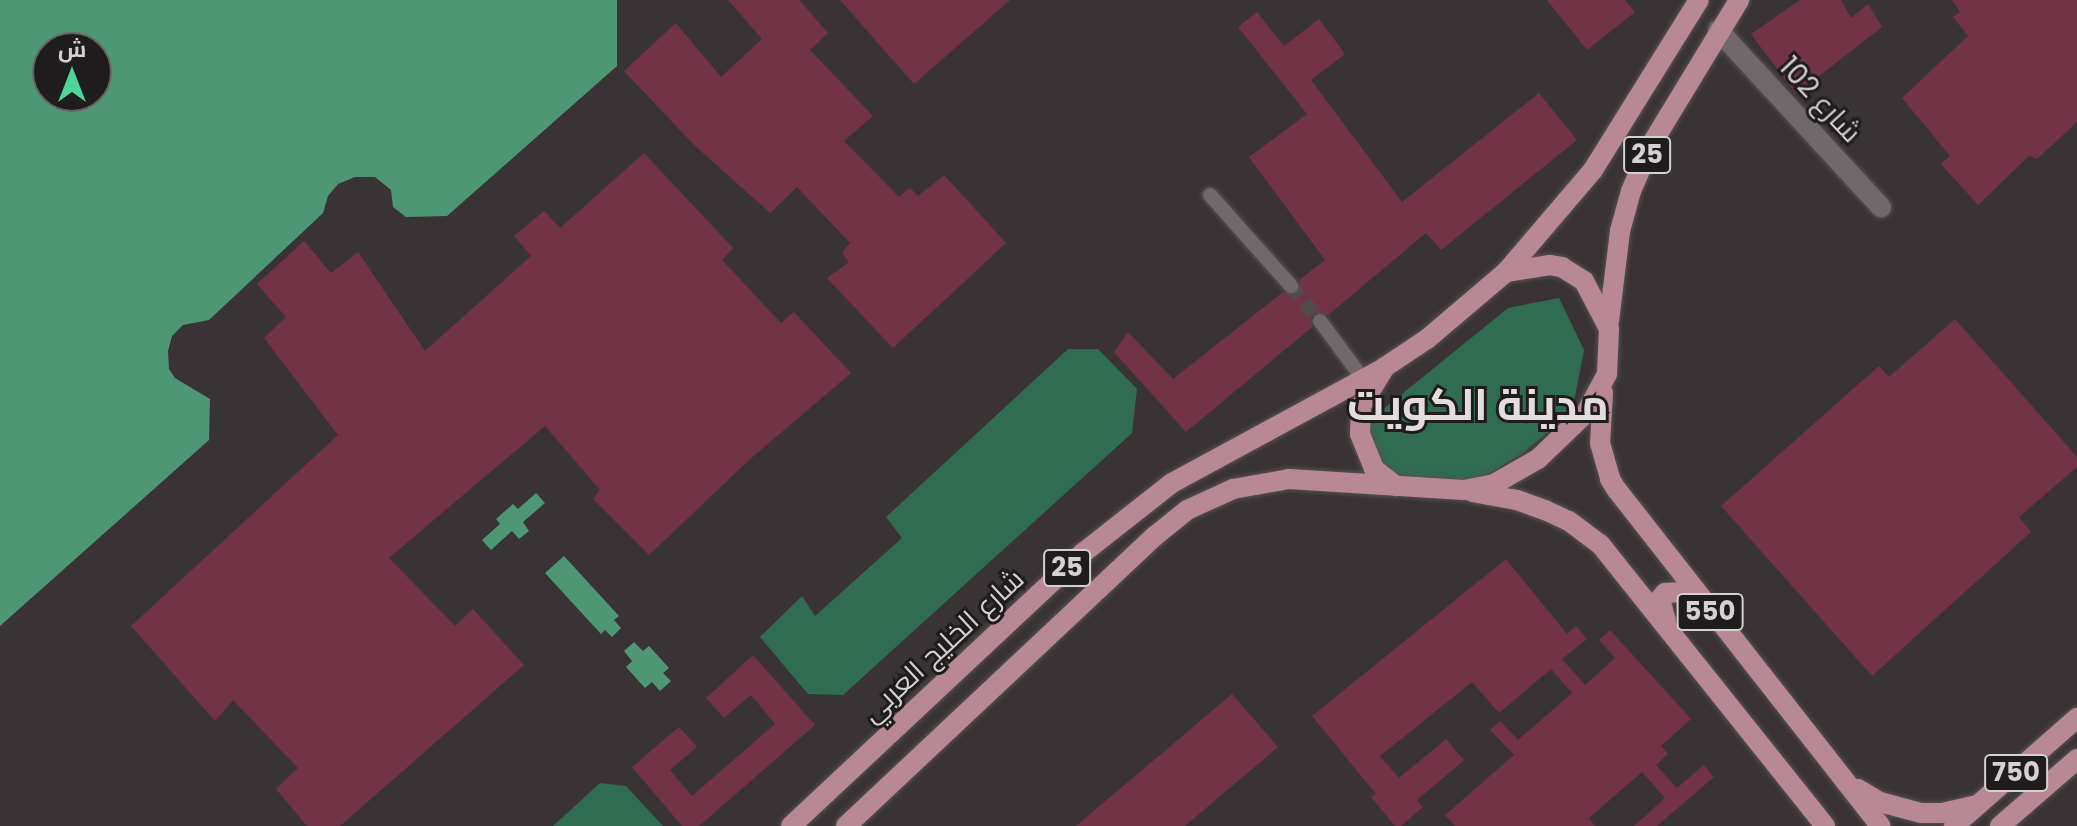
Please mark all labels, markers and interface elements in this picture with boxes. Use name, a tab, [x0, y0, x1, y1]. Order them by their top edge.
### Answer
north arrow	[32, 32, 112, 112]
text: ش	[58, 34, 86, 65]
street label: شارع 102	[1772, 50, 1868, 150]
road number: 25	[1623, 133, 1671, 177]
district label: مدينة الكويت	[1347, 379, 1609, 431]
road number: 25	[1043, 546, 1091, 590]
street label: شارع الخليج العربي	[855, 562, 1031, 730]
road number: 550	[1676, 590, 1744, 634]
road number: 750	[1984, 751, 2048, 795]

